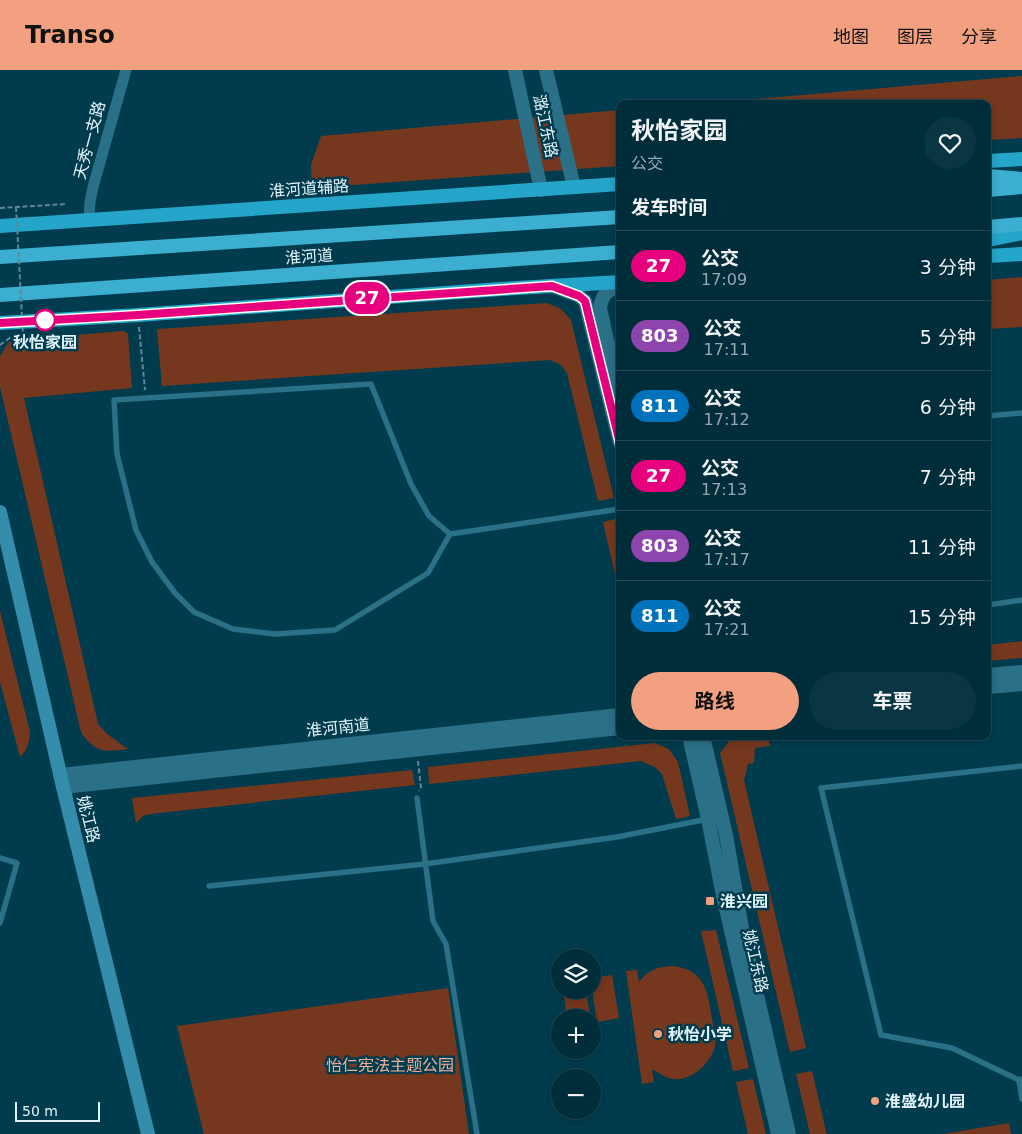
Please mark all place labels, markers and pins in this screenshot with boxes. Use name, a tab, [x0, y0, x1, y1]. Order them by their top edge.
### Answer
marker: 秋怡家园	[34, 309, 56, 331]
place label: 秋怡家园	[13, 333, 77, 352]
place label: 淮兴园	[720, 892, 768, 911]
marker: 淮兴园	[704, 895, 716, 907]
place label: 秋怡小学	[668, 1025, 732, 1044]
marker: 秋怡小学	[652, 1028, 664, 1040]
place label: 淮盛幼儿园	[885, 1092, 965, 1111]
marker: 淮盛幼儿园	[869, 1095, 881, 1107]

